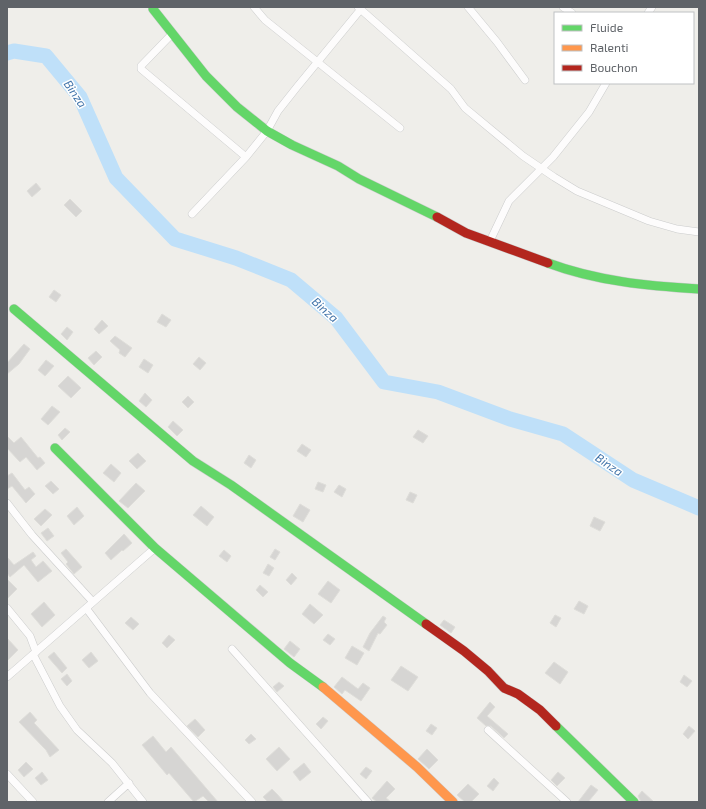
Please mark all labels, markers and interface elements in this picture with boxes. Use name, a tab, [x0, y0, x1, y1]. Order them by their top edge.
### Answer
legend	[554, 12, 694, 84]
text: Fluide	[590, 20, 623, 34]
text: Ralenti	[590, 40, 629, 54]
text: Bouchon	[590, 60, 638, 74]
water label: Binza	[62, 77, 90, 110]
water label: Binza	[310, 294, 342, 325]
water label: Binza	[593, 450, 626, 478]

